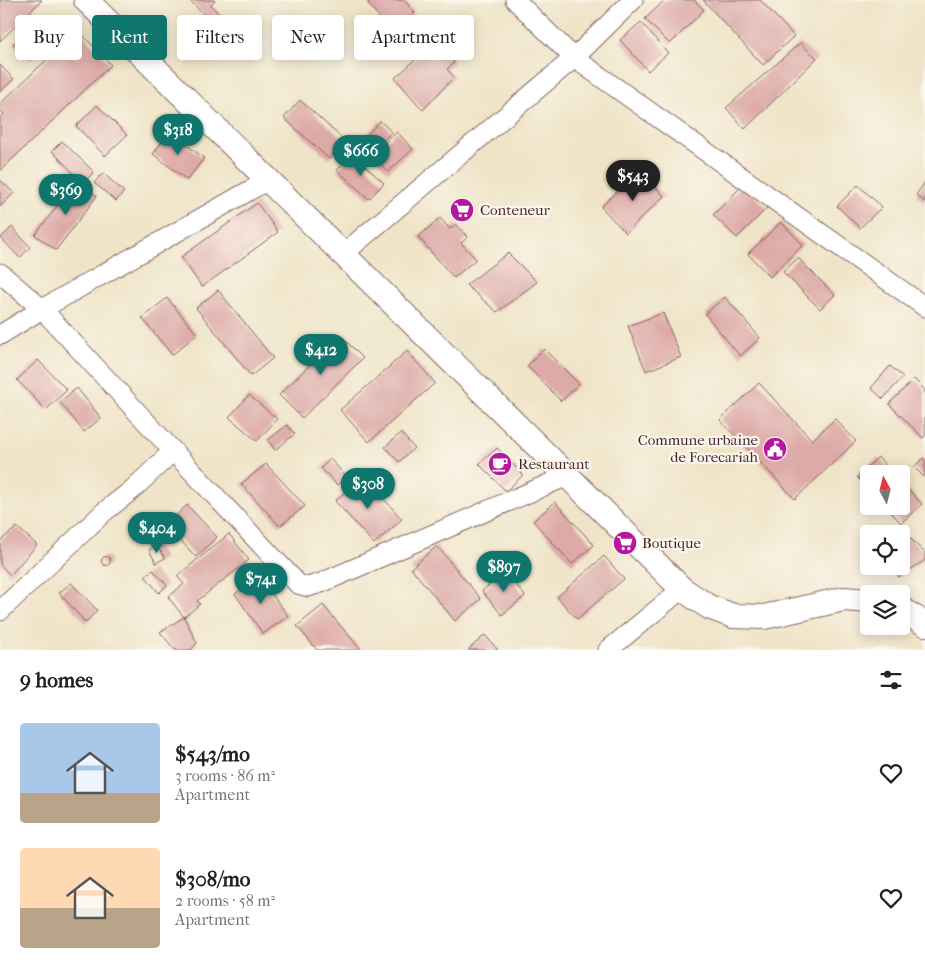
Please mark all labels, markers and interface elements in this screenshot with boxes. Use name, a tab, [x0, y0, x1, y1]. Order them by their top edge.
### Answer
chip: Buy	[15, 15, 82, 60]
chip: Rent	[92, 15, 167, 60]
chip: Filters	[177, 15, 262, 60]
chip: New	[272, 15, 344, 60]
chip: Apartment	[354, 15, 474, 60]
pin: $318	[148, 114, 208, 156]
text: $318	[163, 120, 193, 139]
pin: $666	[331, 134, 391, 177]
text: $666	[344, 141, 378, 160]
pin: $543	[603, 160, 663, 202]
text: $543	[617, 166, 649, 185]
pin: $369	[36, 174, 96, 216]
text: $369	[50, 180, 82, 199]
supermarket icon: Conteneur	[449, 197, 475, 223]
place label: Conteneur	[480, 201, 550, 219]
pin: $412	[291, 334, 351, 376]
text: $412	[305, 340, 337, 359]
place label: Commune urbaine de Forecariah	[638, 431, 759, 466]
public building icon: Commune urbaine de Forecariah	[762, 436, 788, 462]
cafe icon: Restaurant	[487, 451, 513, 477]
place label: Restaurant	[518, 455, 590, 473]
north arrow	[860, 465, 910, 515]
map controls	[860, 465, 910, 635]
pin: $308	[338, 468, 398, 510]
text: $308	[352, 474, 384, 493]
pin: $404	[127, 512, 187, 554]
text: $404	[139, 518, 175, 537]
button: locate	[860, 525, 910, 575]
supermarket icon: Boutique	[612, 530, 638, 556]
place label: Boutique	[642, 534, 702, 552]
pin: $897	[474, 550, 534, 593]
text: $897	[488, 557, 520, 576]
pin: $741	[231, 562, 291, 605]
text: $741	[245, 569, 277, 588]
button: layers	[860, 585, 910, 635]
icon: filters	[877, 666, 905, 694]
text: 9 homes	[20, 668, 93, 692]
text: $543/mo	[175, 742, 250, 766]
icon: home	[60, 743, 120, 803]
icon: heart	[877, 759, 905, 787]
text: 3 rooms · 86 m²	[175, 766, 275, 785]
text: Apartment	[175, 785, 250, 804]
text: $308/mo	[175, 867, 250, 891]
icon: home	[60, 868, 120, 928]
icon: heart	[877, 884, 905, 912]
text: 2 rooms · 58 m²	[175, 891, 275, 910]
text: Apartment	[175, 910, 250, 929]

